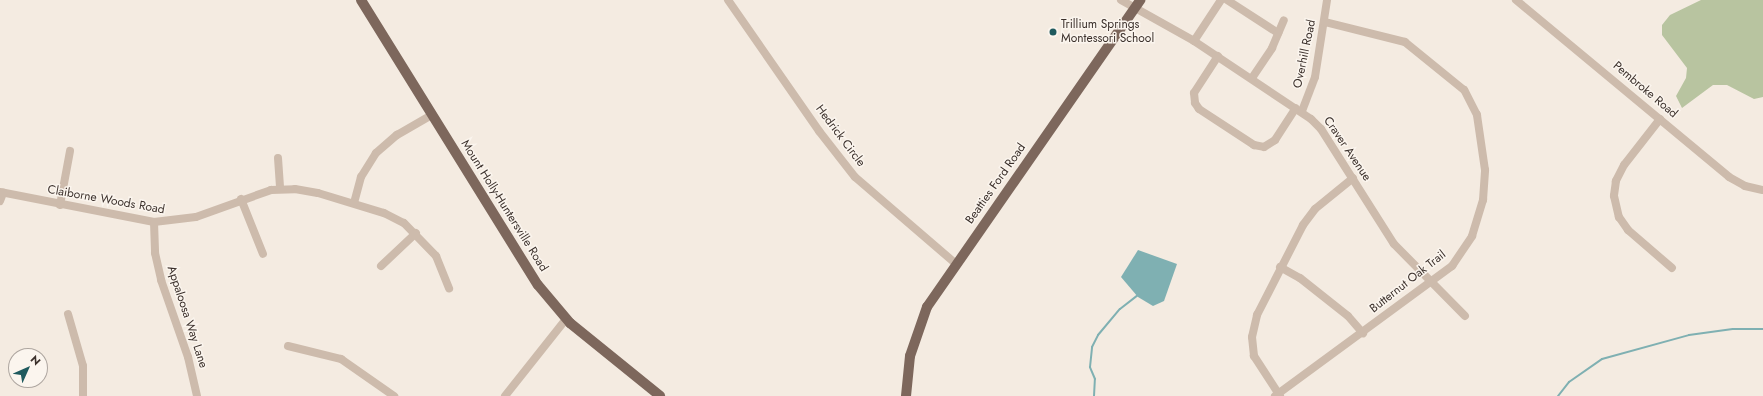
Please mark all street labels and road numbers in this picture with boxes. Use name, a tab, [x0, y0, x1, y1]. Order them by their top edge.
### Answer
street label: Overhill Road	[1291, 19, 1319, 89]
street label: Pembroke Road	[1610, 59, 1680, 121]
street label: Hedrick Circle	[812, 102, 868, 170]
street label: Craver Avenue	[1320, 114, 1374, 184]
street label: Mount Holly-Huntersville Road	[457, 138, 551, 274]
street label: Beatties Ford Road	[963, 141, 1029, 227]
street label: Claiborne Woods Road	[46, 183, 166, 217]
street label: Butternut Oak Trail	[1367, 248, 1449, 316]
street label: Appaloosa Way Lane	[164, 264, 210, 370]

